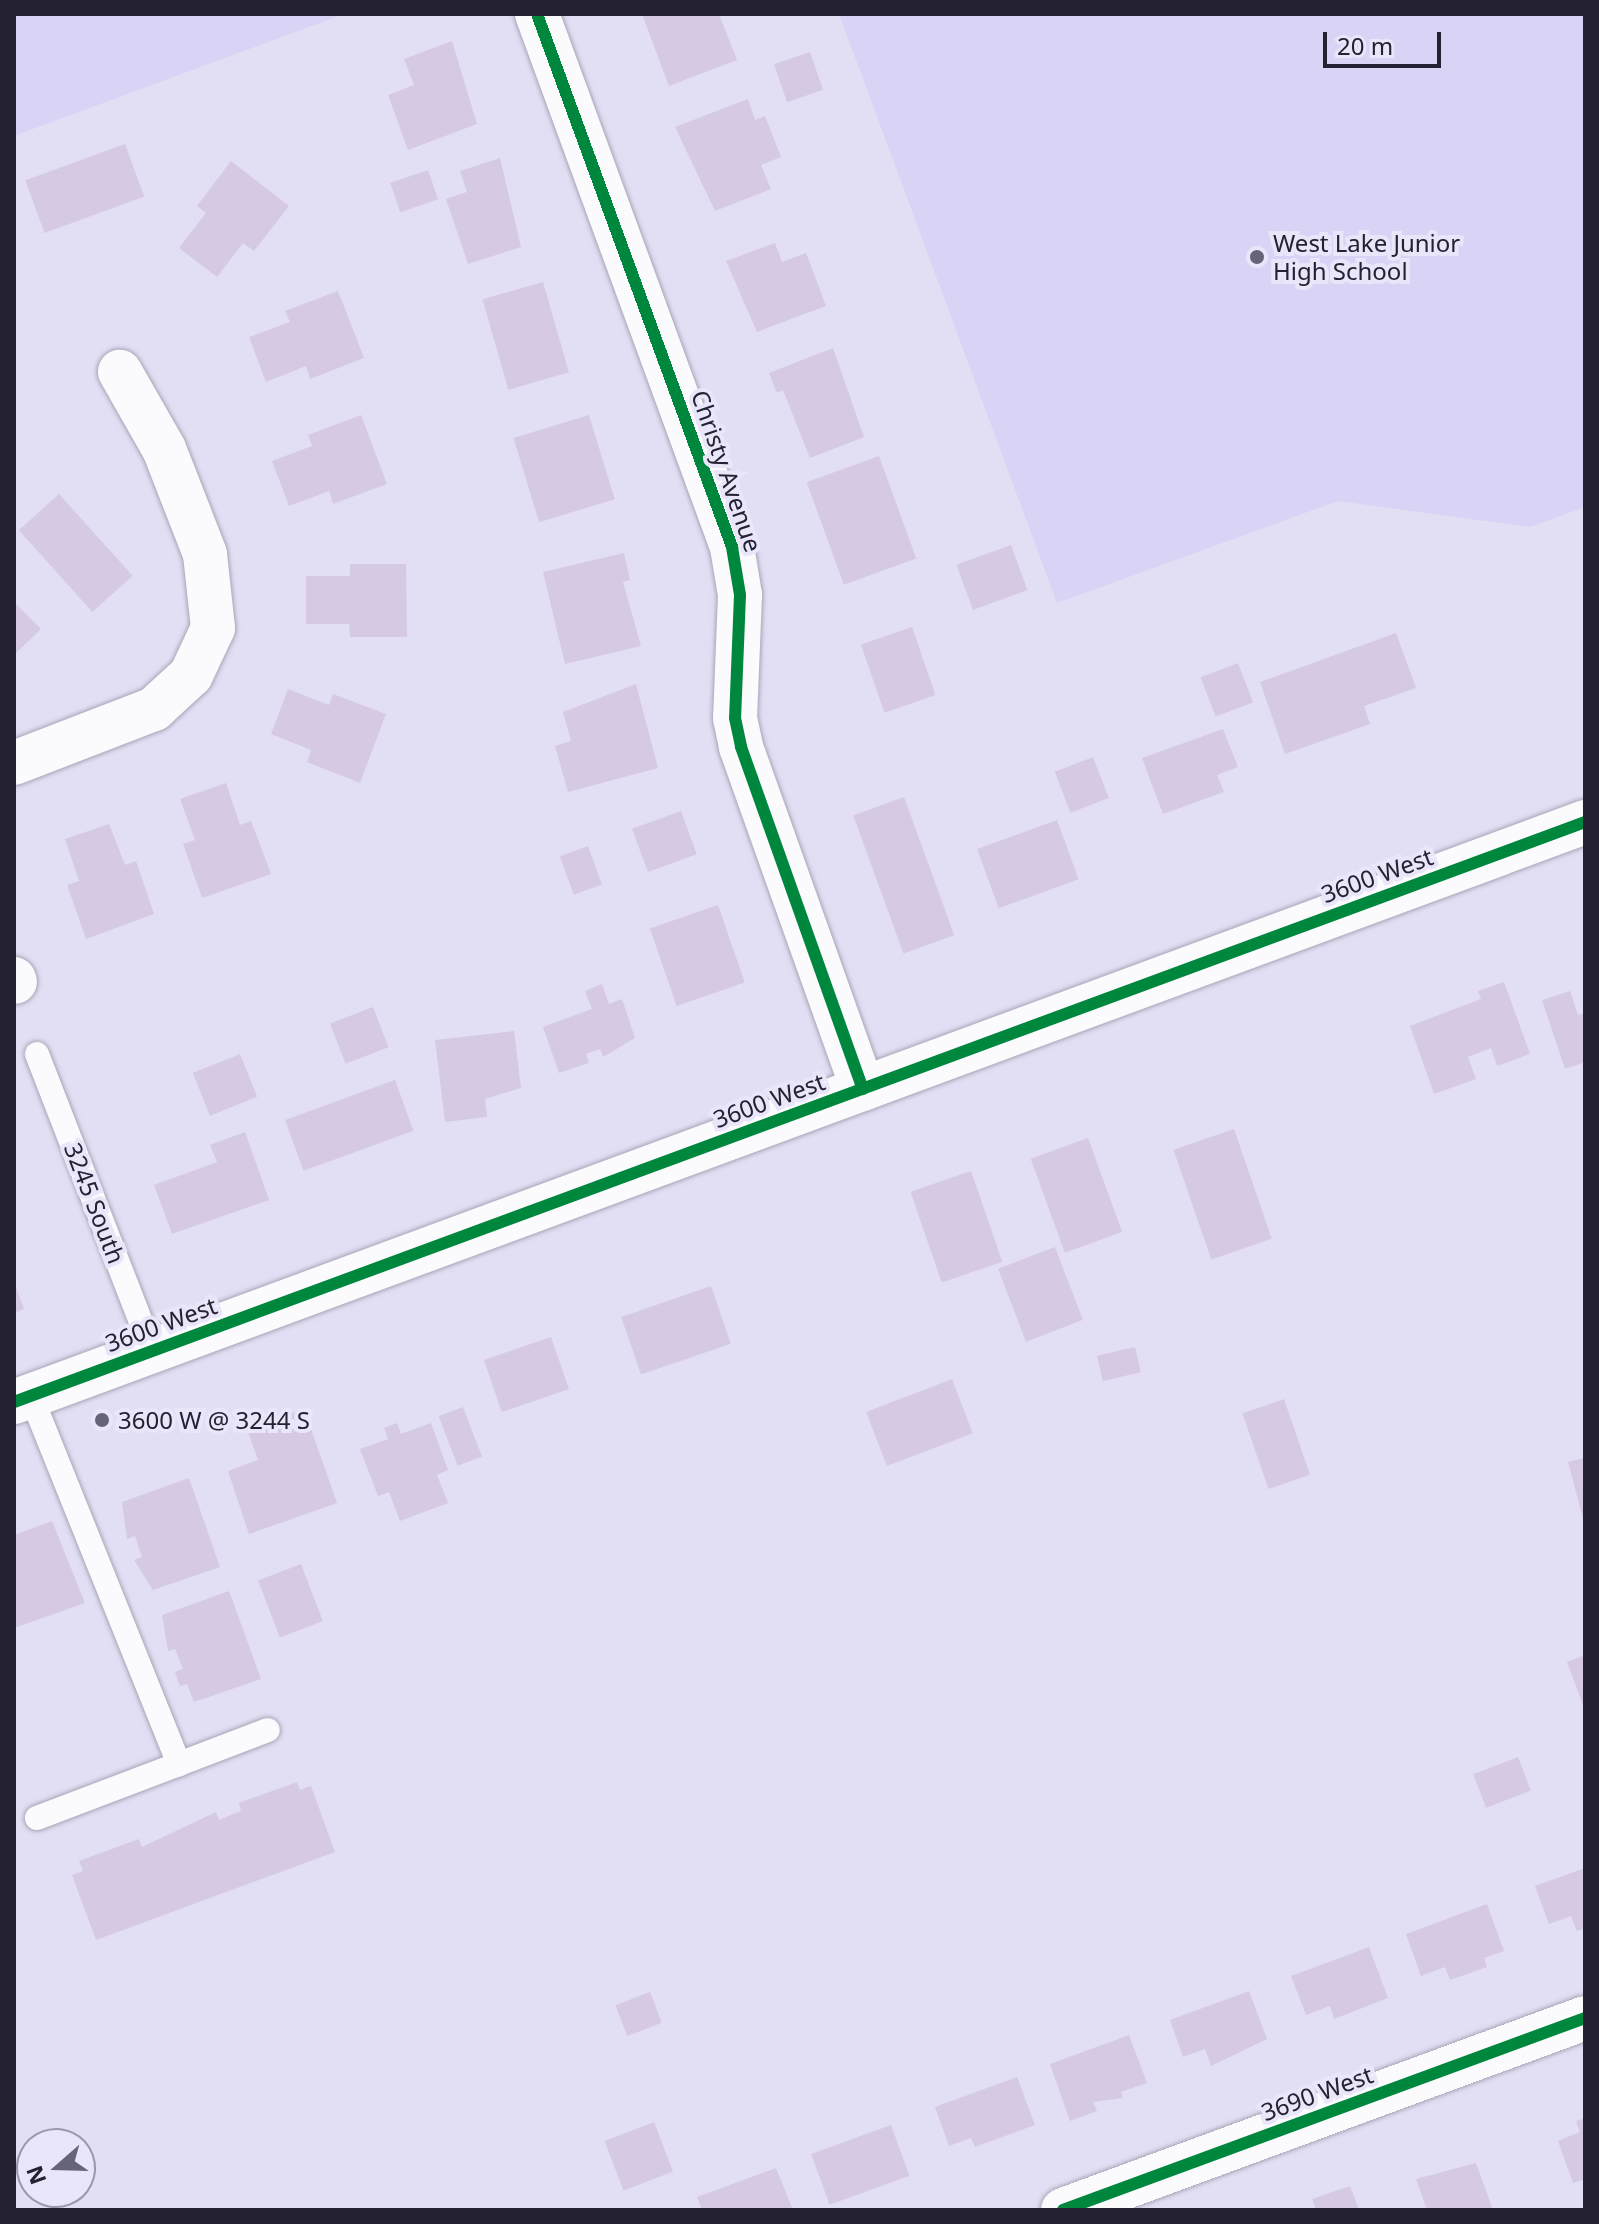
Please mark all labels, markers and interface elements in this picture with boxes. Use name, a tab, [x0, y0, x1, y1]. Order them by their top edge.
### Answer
scale bar	[1327, 16, 1445, 66]
text: 20 m	[1337, 29, 1393, 62]
place label: West Lake Junior High School	[1273, 229, 1460, 285]
marker: West Lake Junior High School	[1248, 248, 1266, 266]
street label: Christy Avenue	[686, 386, 768, 556]
street label: 3600 West	[1317, 842, 1437, 908]
street label: 3600 West	[709, 1067, 829, 1133]
street label: 3245 South	[59, 1138, 131, 1268]
street label: 3600 West	[101, 1291, 221, 1357]
place label: 3600 W @ 3244 S	[118, 1406, 310, 1434]
marker: 3600 W @ 3244 S	[93, 1411, 111, 1429]
street label: 3690 West	[1257, 2060, 1377, 2126]
north arrow	[16, 2128, 96, 2208]
text: N	[18, 2162, 52, 2189]

